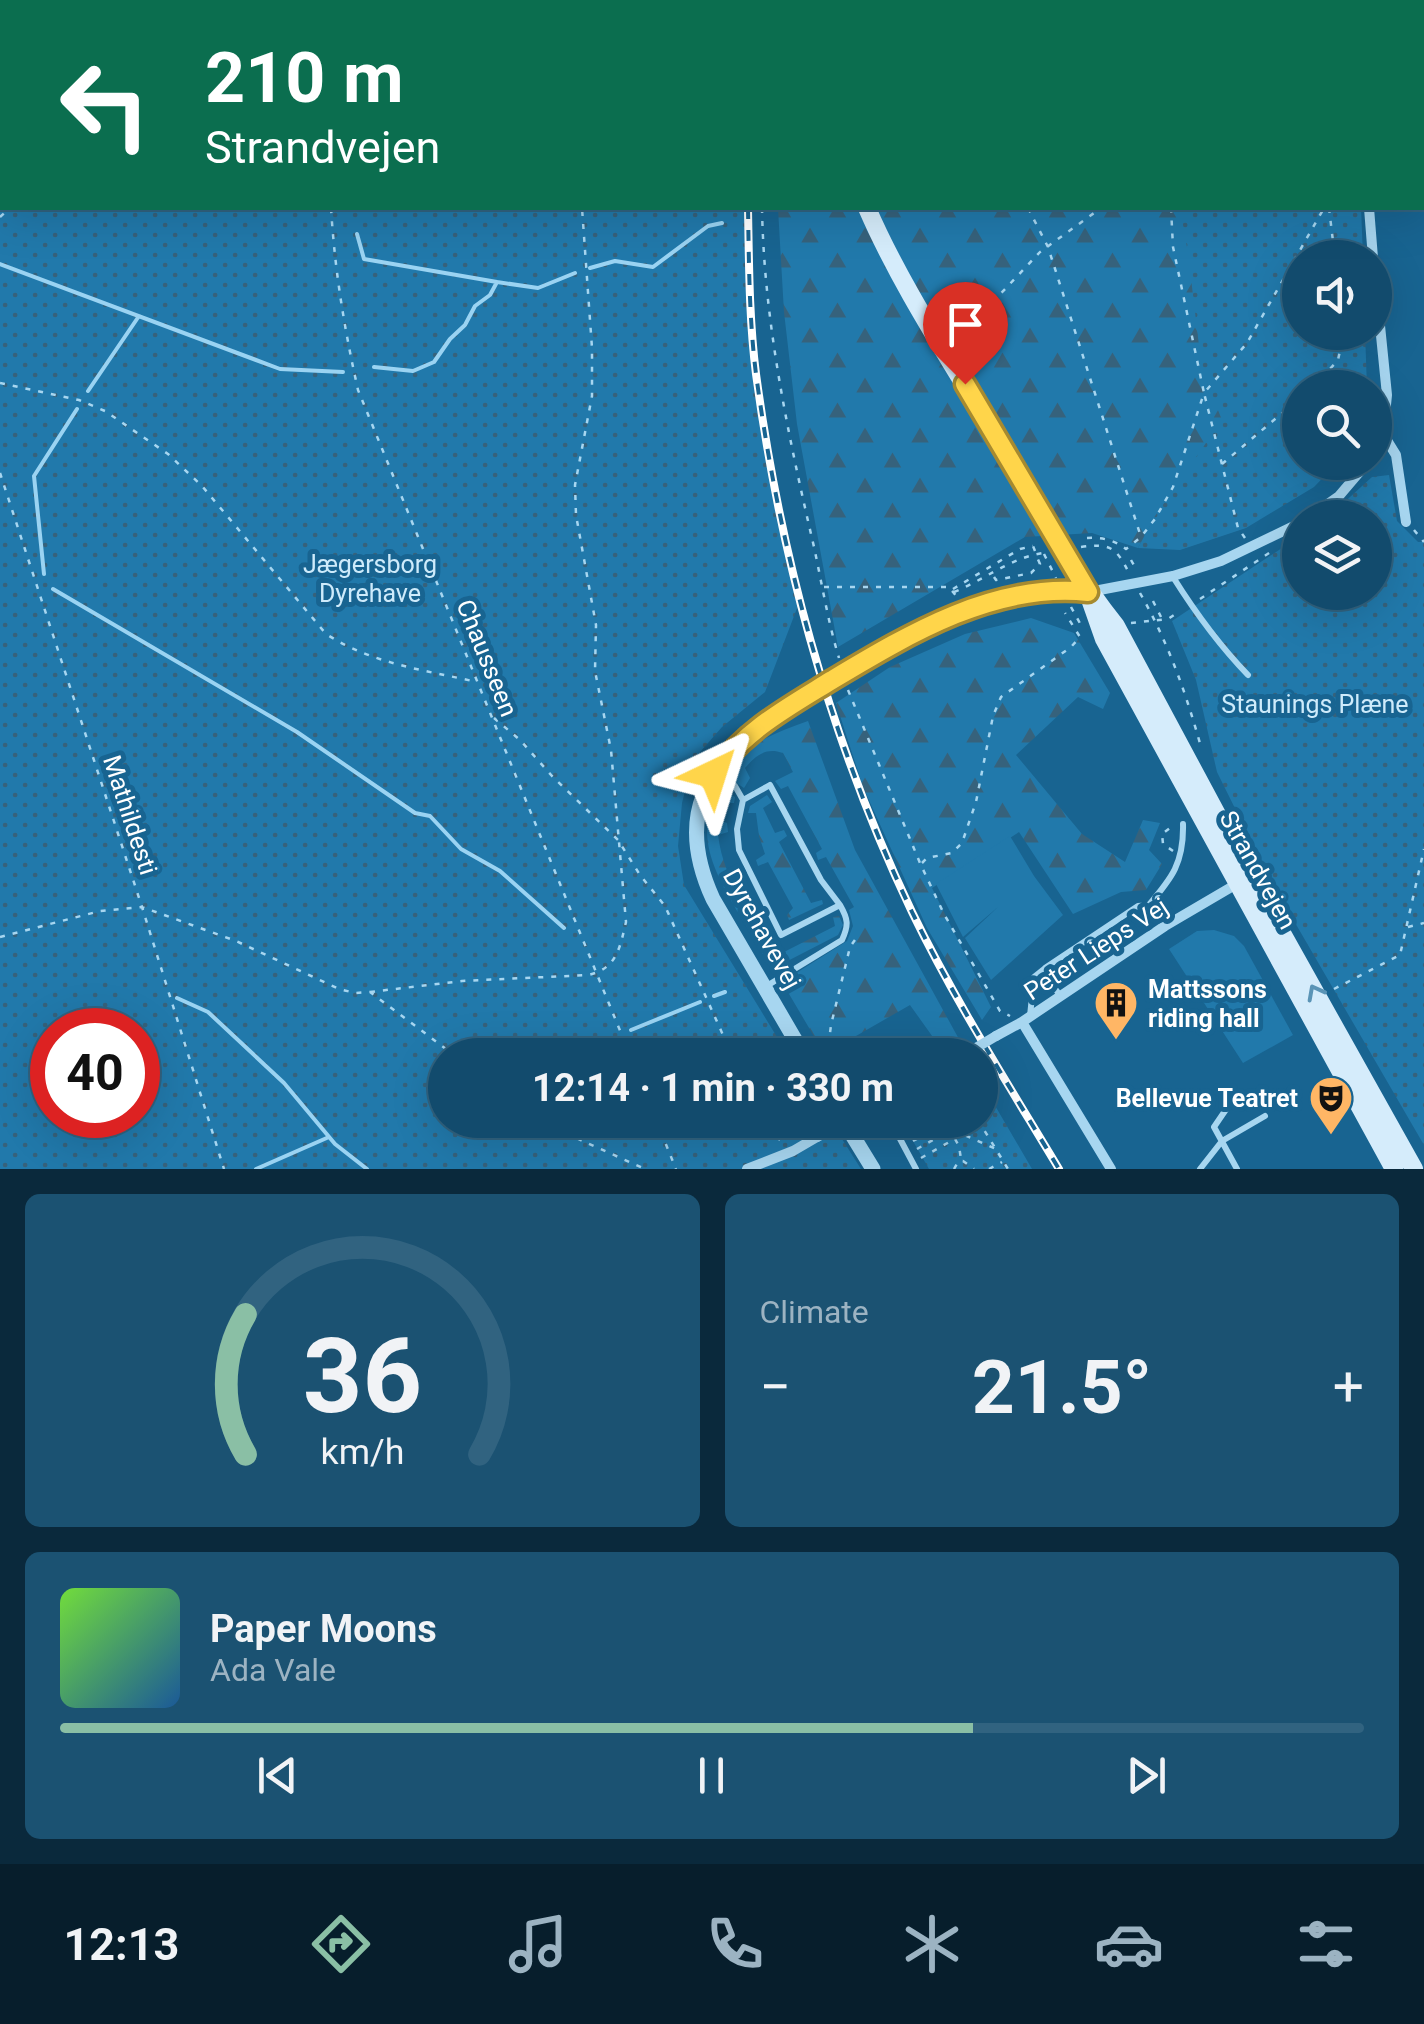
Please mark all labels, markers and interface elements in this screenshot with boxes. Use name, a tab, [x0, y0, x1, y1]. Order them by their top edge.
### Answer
text: 210 m	[205, 37, 404, 119]
icon: left	[40, 40, 170, 170]
text: Strandvejen	[205, 121, 440, 174]
map controls	[1282, 240, 1392, 610]
button: sound	[1282, 240, 1392, 350]
pin	[923, 282, 1008, 385]
icon: arrive	[938, 297, 993, 352]
button: search	[1282, 370, 1392, 480]
button: layers	[1282, 500, 1392, 610]
park label: Jægersborg Dyrehave	[303, 550, 437, 608]
street label: Chausseen	[450, 595, 524, 721]
park label: Staunings Plæne	[1221, 690, 1409, 719]
position arrow	[661, 722, 765, 826]
street label: Mathildesti	[97, 752, 163, 878]
street label: Strandvejen	[1214, 806, 1302, 934]
street label: Dyrehavevej	[717, 864, 807, 994]
street label: Peter Lieps Vej	[1019, 892, 1173, 1006]
place label: Mattssons riding hall	[1148, 975, 1267, 1033]
building icon: Mattssons riding hall	[1093, 980, 1139, 1041]
one-way arrow	[1308, 985, 1327, 1003]
speed limit sign: 40	[30, 1008, 160, 1138]
text: 12:14 · 1 min · 330 m	[532, 1066, 894, 1110]
theatre icon: Bellevue Teatret	[1308, 1075, 1354, 1136]
place label: Bellevue Teatret	[1116, 1084, 1298, 1113]
text: Climate	[760, 1293, 869, 1331]
text: 36	[303, 1316, 422, 1437]
text: 21.5°	[972, 1343, 1152, 1431]
text: −	[760, 1355, 791, 1419]
text: +	[1333, 1355, 1364, 1419]
text: km/h	[320, 1431, 404, 1473]
text: Paper Moons	[210, 1607, 437, 1651]
text: Ada Vale	[210, 1651, 336, 1689]
icon: previous	[250, 1748, 305, 1803]
icon: pause	[684, 1748, 739, 1803]
icon: next	[1119, 1748, 1174, 1803]
icon: directions	[306, 1909, 376, 1979]
icon: music	[503, 1909, 573, 1979]
icon: phone	[700, 1909, 770, 1979]
icon: climate	[897, 1909, 967, 1979]
icon: car	[1094, 1909, 1164, 1979]
icon: filters	[1291, 1909, 1361, 1979]
text: 12:13	[63, 1918, 179, 1971]

